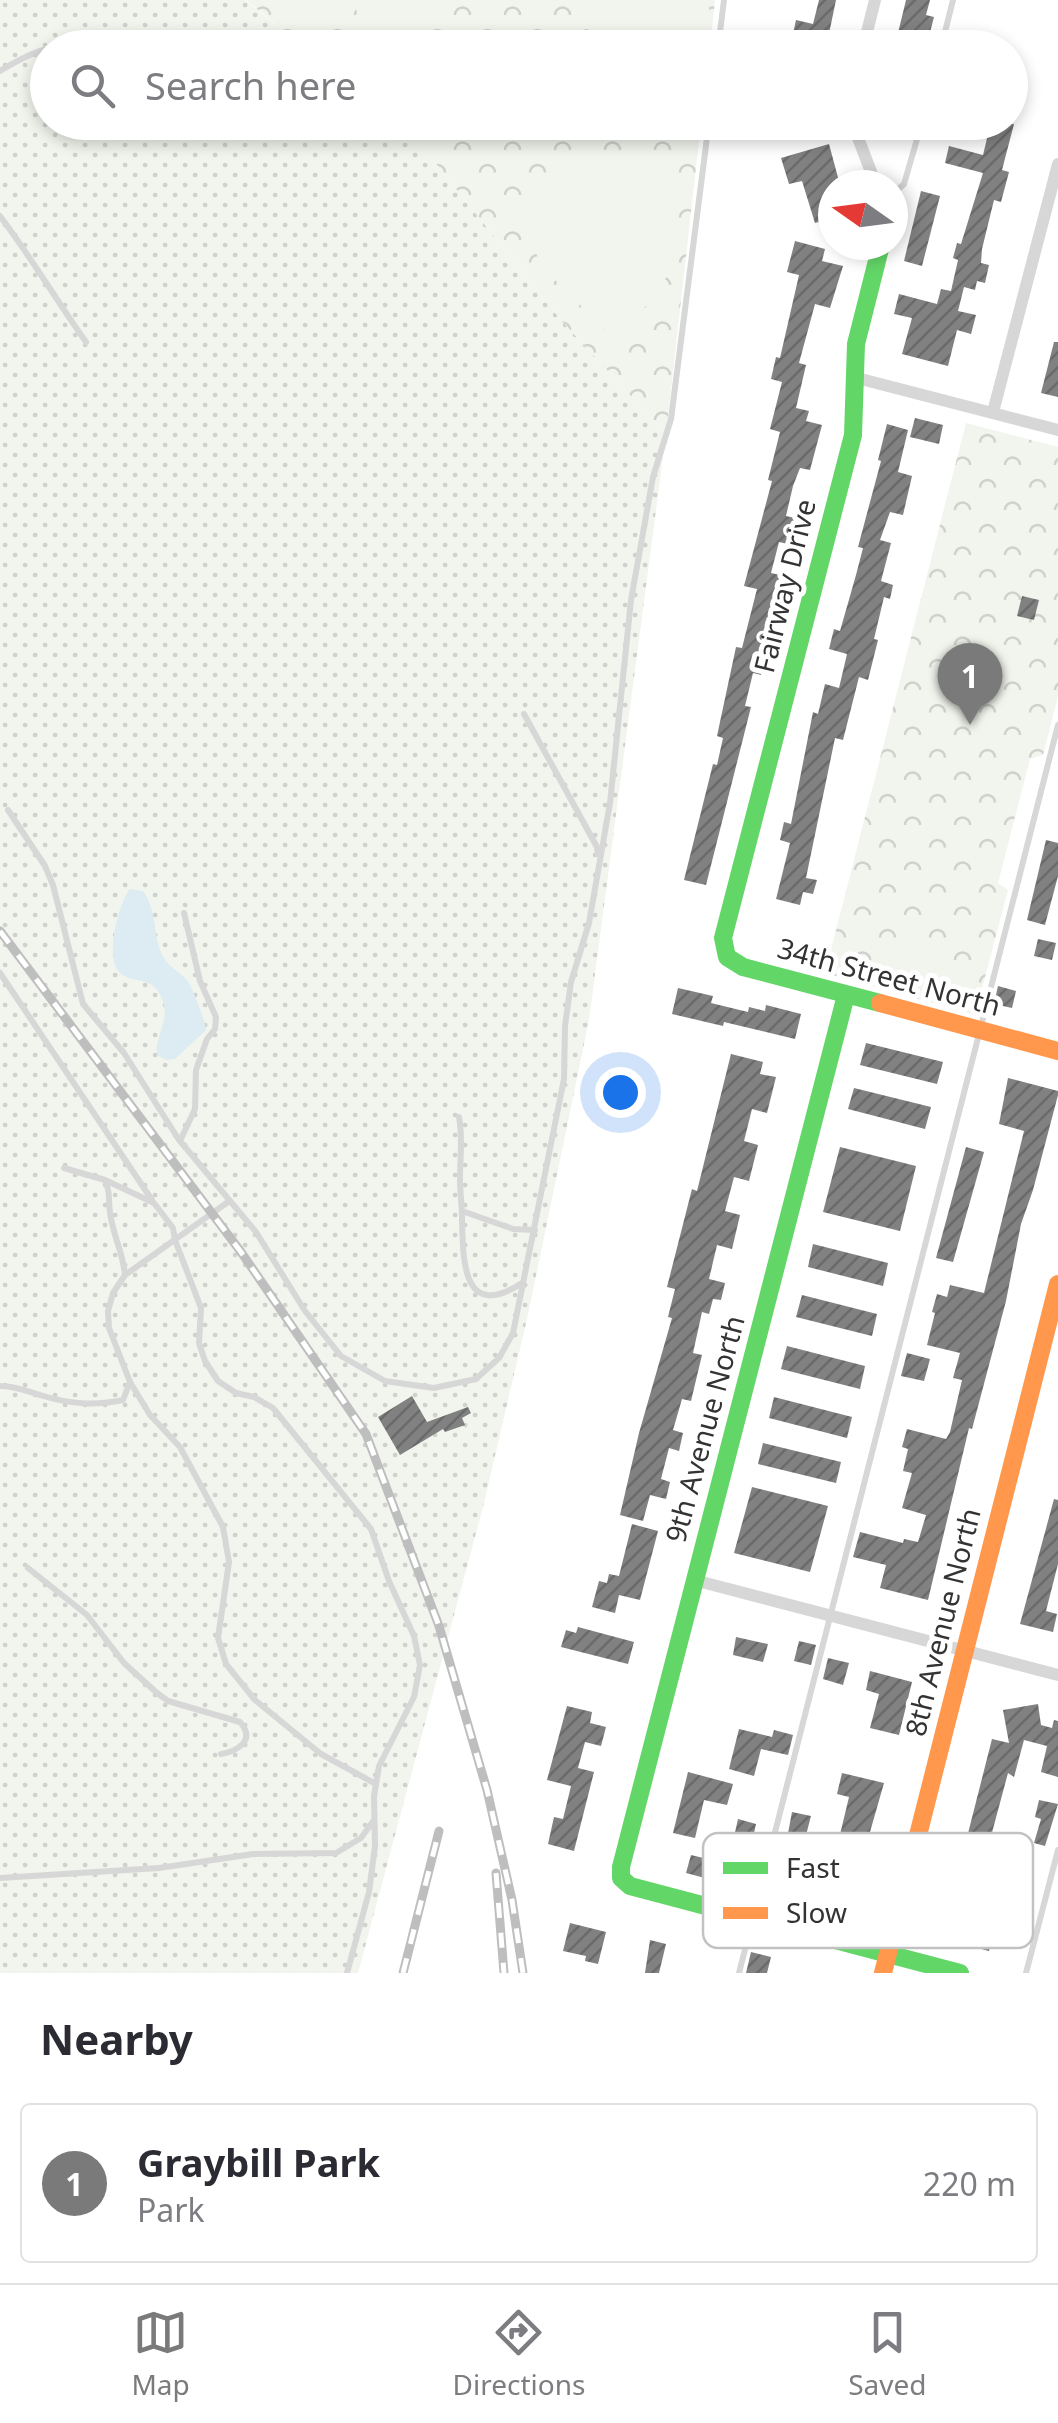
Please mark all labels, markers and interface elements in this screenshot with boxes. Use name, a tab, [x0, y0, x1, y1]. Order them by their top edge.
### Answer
search box	[30, 30, 1028, 140]
icon: search	[65, 58, 120, 113]
text: Search here	[145, 59, 356, 111]
north arrow	[818, 170, 908, 260]
street label: Fairway Drive	[744, 495, 824, 676]
pin: 1	[938, 642, 1002, 725]
street label: 34th Street North	[774, 928, 1005, 1024]
your location	[595, 1067, 646, 1118]
street label: 9th Avenue North	[655, 1311, 753, 1546]
street label: 8th Avenue North	[895, 1504, 989, 1740]
legend	[703, 1833, 1033, 1948]
text: Fast	[786, 1848, 840, 1886]
text: Slow	[786, 1893, 847, 1931]
text: Nearby	[40, 2010, 193, 2067]
text: Graybill Park	[137, 2136, 380, 2188]
text: 1	[65, 2162, 84, 2205]
text: 220 m	[923, 2162, 1016, 2205]
text: Park	[137, 2188, 205, 2231]
tab: Map	[131, 2305, 190, 2403]
tab: Directions	[453, 2305, 585, 2403]
tab: Saved	[848, 2305, 927, 2403]

